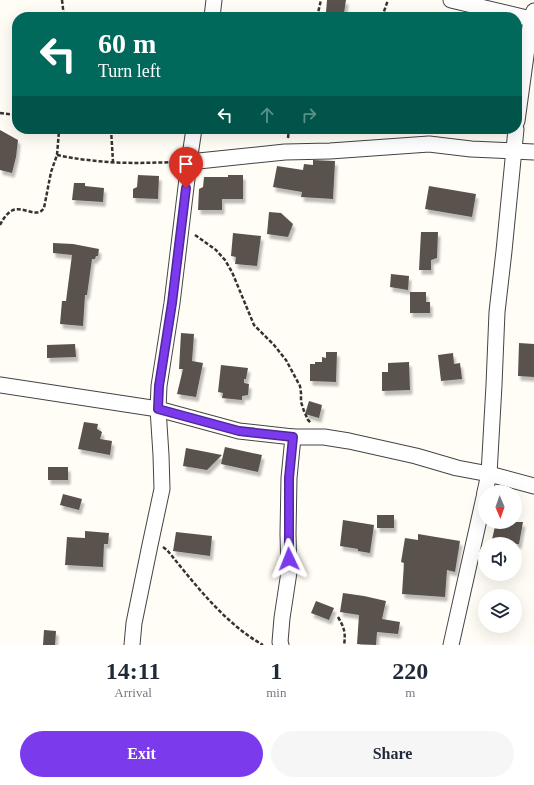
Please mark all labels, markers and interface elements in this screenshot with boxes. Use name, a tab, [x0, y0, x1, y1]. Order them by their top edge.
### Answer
icon: left	[32, 28, 84, 80]
text: 60 m	[98, 28, 156, 59]
text: Turn left	[98, 61, 161, 81]
icon: left	[214, 104, 236, 126]
icon: ahead	[256, 104, 278, 126]
icon: right	[298, 104, 320, 126]
pin	[169, 147, 203, 188]
icon: arrive	[175, 153, 197, 175]
north arrow	[478, 485, 522, 529]
map controls	[478, 485, 522, 633]
button: sound	[478, 537, 522, 581]
position arrow	[268, 538, 310, 580]
button: layers	[478, 589, 522, 633]
text: 14:11	[106, 658, 160, 684]
text: 1	[270, 658, 282, 684]
text: 220	[392, 658, 428, 684]
text: Arrival	[114, 685, 152, 700]
text: min	[266, 685, 286, 700]
text: m	[405, 685, 415, 700]
button: Exit	[20, 731, 263, 777]
button: Share	[271, 731, 514, 777]

